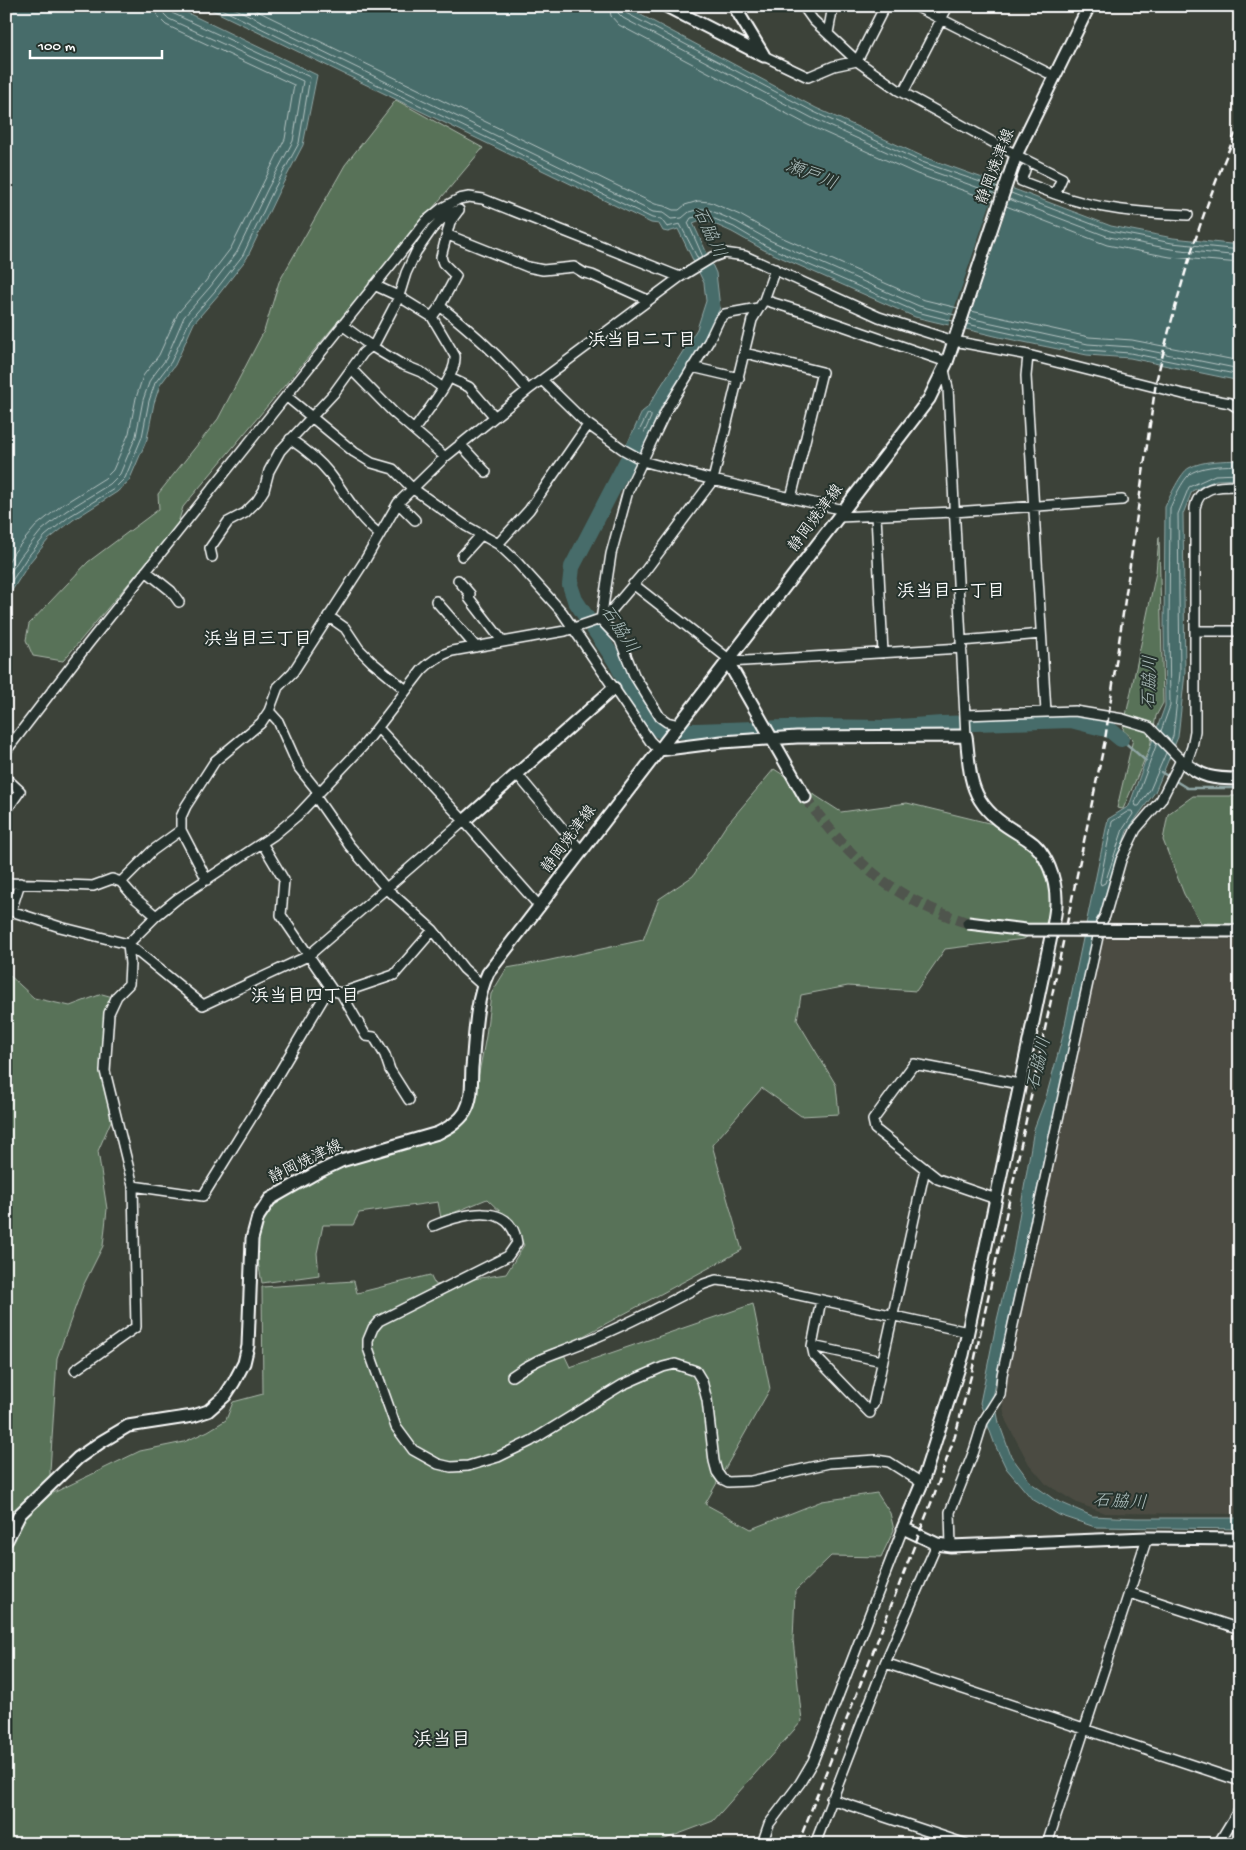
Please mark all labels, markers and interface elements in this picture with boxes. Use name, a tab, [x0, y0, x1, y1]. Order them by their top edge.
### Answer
scale bar	[30, 28, 162, 60]
text: 100 m	[37, 38, 76, 56]
street label: 静岡焼津線	[972, 126, 1020, 208]
water label: 瀬戸川	[782, 155, 840, 196]
water label: 石脇川	[687, 204, 730, 262]
district label: 浜当目二丁目	[588, 330, 696, 352]
street label: 静岡焼津線	[784, 480, 849, 557]
district label: 浜当目一丁目	[897, 581, 1005, 603]
water label: 石脇川	[594, 601, 642, 658]
district label: 浜当目三丁目	[204, 629, 312, 651]
water label: 石脇川	[1139, 655, 1162, 709]
street label: 静岡焼津線	[537, 801, 602, 878]
district label: 浜当目四丁目	[251, 986, 359, 1008]
water label: 石脇川	[1023, 1035, 1056, 1093]
street label: 静岡焼津線	[265, 1135, 346, 1189]
water label: 石脇川	[1092, 1490, 1148, 1515]
district label: 浜当目	[413, 1729, 471, 1753]

